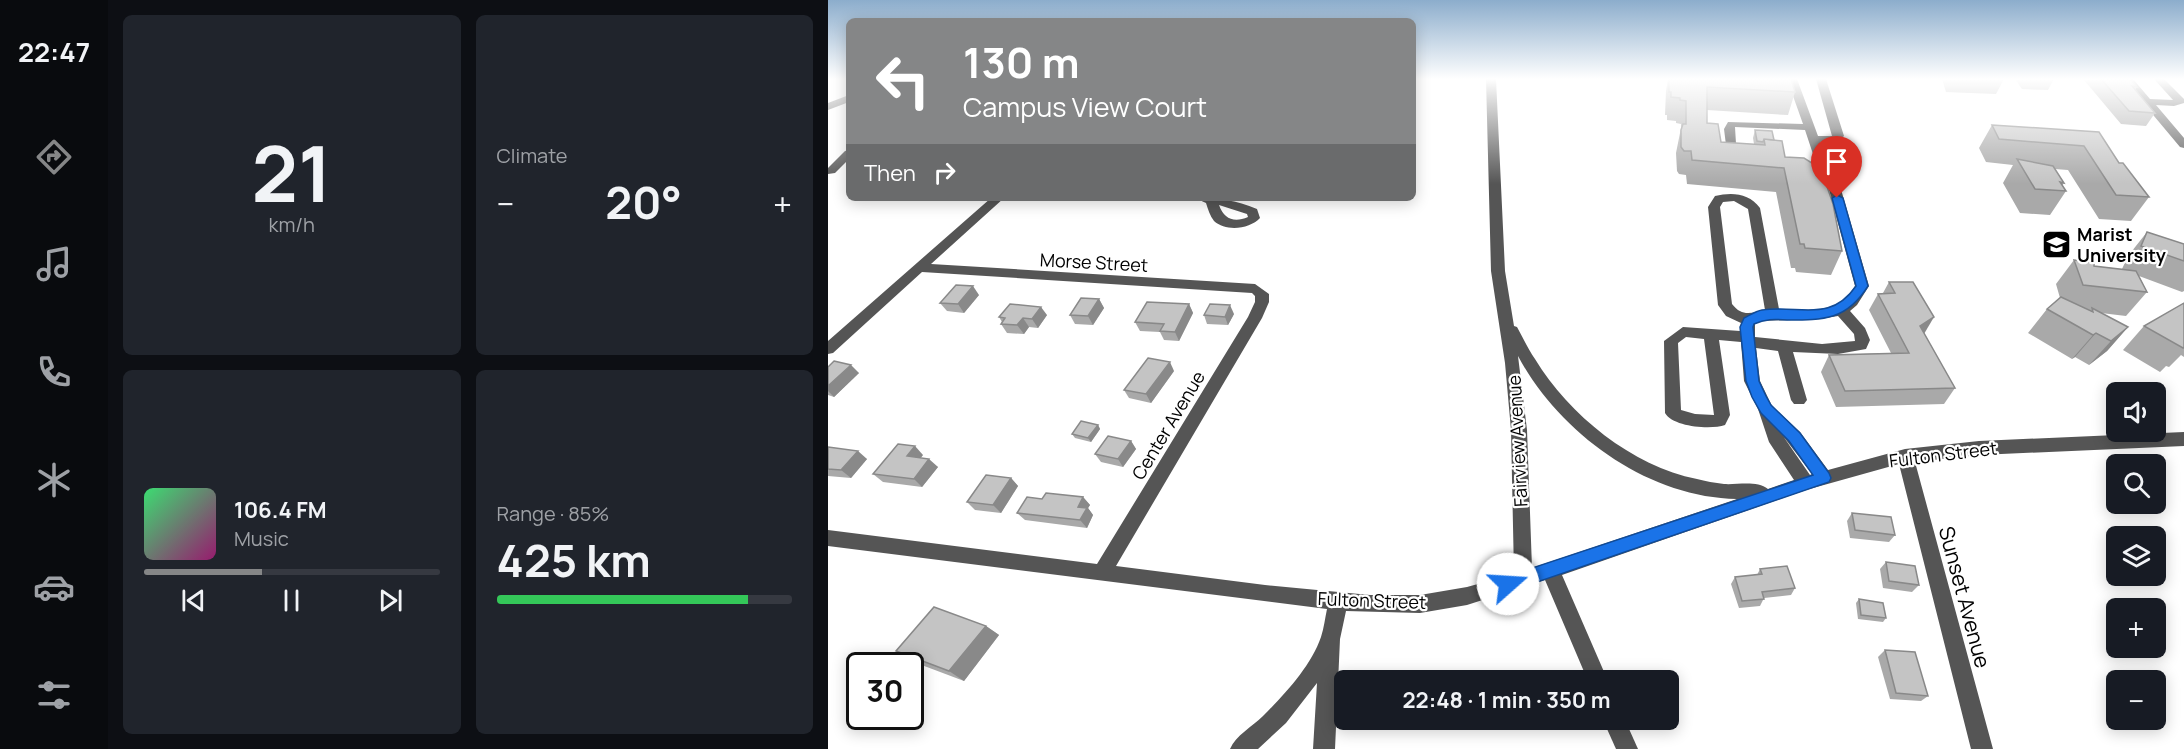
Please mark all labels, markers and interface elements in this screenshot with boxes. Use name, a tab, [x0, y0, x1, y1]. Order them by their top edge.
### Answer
text: 22:47	[18, 33, 90, 70]
text: 130 m	[963, 33, 1080, 91]
icon: left	[864, 42, 942, 120]
text: Campus View Court	[963, 88, 1207, 125]
text: 21	[251, 119, 332, 225]
icon: directions	[33, 136, 75, 178]
pin	[1811, 136, 1862, 198]
text: Climate	[497, 142, 568, 169]
icon: arrive	[1820, 145, 1853, 178]
icon: right	[928, 156, 961, 189]
text: Then	[864, 158, 916, 188]
text: 20°	[605, 171, 682, 233]
text: −	[497, 181, 514, 226]
text: +	[773, 181, 792, 226]
text: km/h	[268, 211, 315, 238]
place label: Marist University	[2077, 222, 2166, 267]
school or university icon: Marist University	[2040, 228, 2072, 260]
icon: music	[33, 243, 75, 285]
street label: Morse Street	[1039, 247, 1149, 277]
icon: phone	[33, 351, 75, 393]
street label: Center Avenue	[1126, 366, 1210, 484]
street label: Fairview Avenue	[1502, 374, 1532, 508]
map controls	[2106, 382, 2166, 730]
button: sound	[2106, 382, 2166, 442]
street label: Fulton Street	[1888, 435, 1998, 473]
button: search	[2106, 454, 2166, 514]
icon: climate	[33, 459, 75, 501]
text: 106.4 FM	[234, 495, 327, 525]
text: Range · 85%	[497, 500, 609, 527]
street label: Sunset Avenue	[1933, 523, 1997, 671]
text: Music	[234, 525, 289, 552]
button: layers	[2106, 526, 2166, 586]
text: 425 km	[497, 529, 651, 591]
position arrow	[1476, 552, 1540, 616]
icon: car	[33, 566, 75, 608]
icon: previous	[177, 584, 210, 617]
icon: pause	[275, 584, 308, 617]
icon: next	[374, 584, 407, 617]
street label: Fulton Street	[1317, 586, 1427, 614]
button: +	[2106, 598, 2166, 658]
speed limit sign: 30	[846, 652, 924, 730]
button: −	[2106, 670, 2166, 730]
icon: filters	[33, 674, 75, 716]
text: 22:48 · 1 min · 350 m	[1402, 685, 1611, 715]

